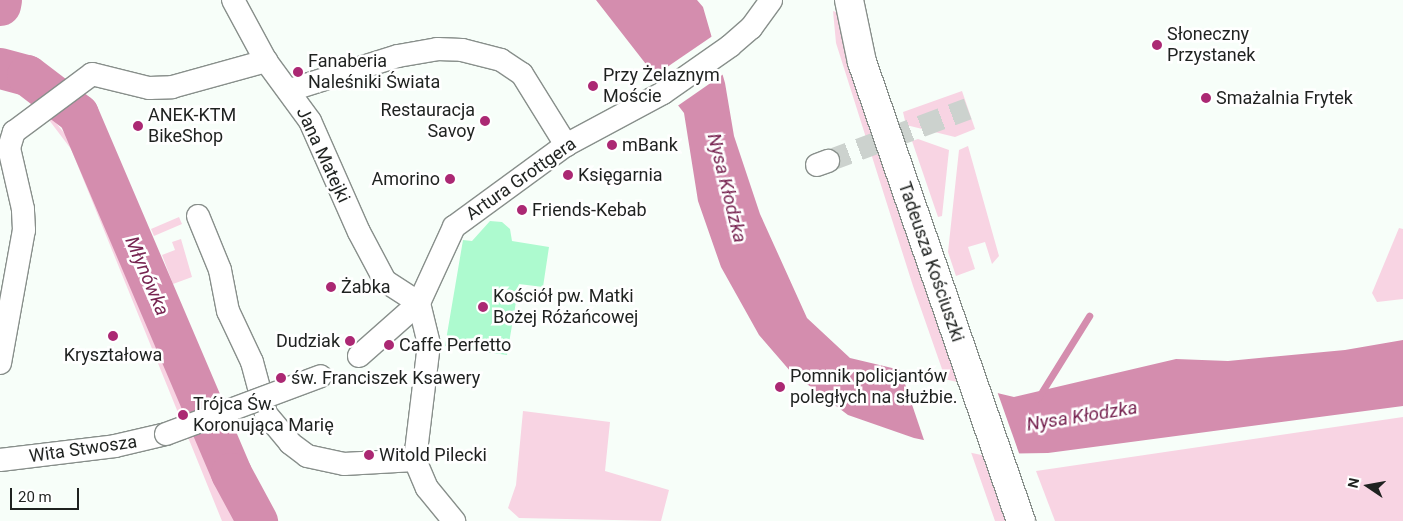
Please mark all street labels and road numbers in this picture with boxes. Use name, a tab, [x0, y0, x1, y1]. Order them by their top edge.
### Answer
street label: Jana Matejki	[292, 104, 354, 206]
street label: Artura Grottgera	[462, 133, 580, 225]
street label: Tadeusza Kościuszki	[893, 179, 969, 345]
street label: Wita Stwosza	[28, 431, 138, 467]

